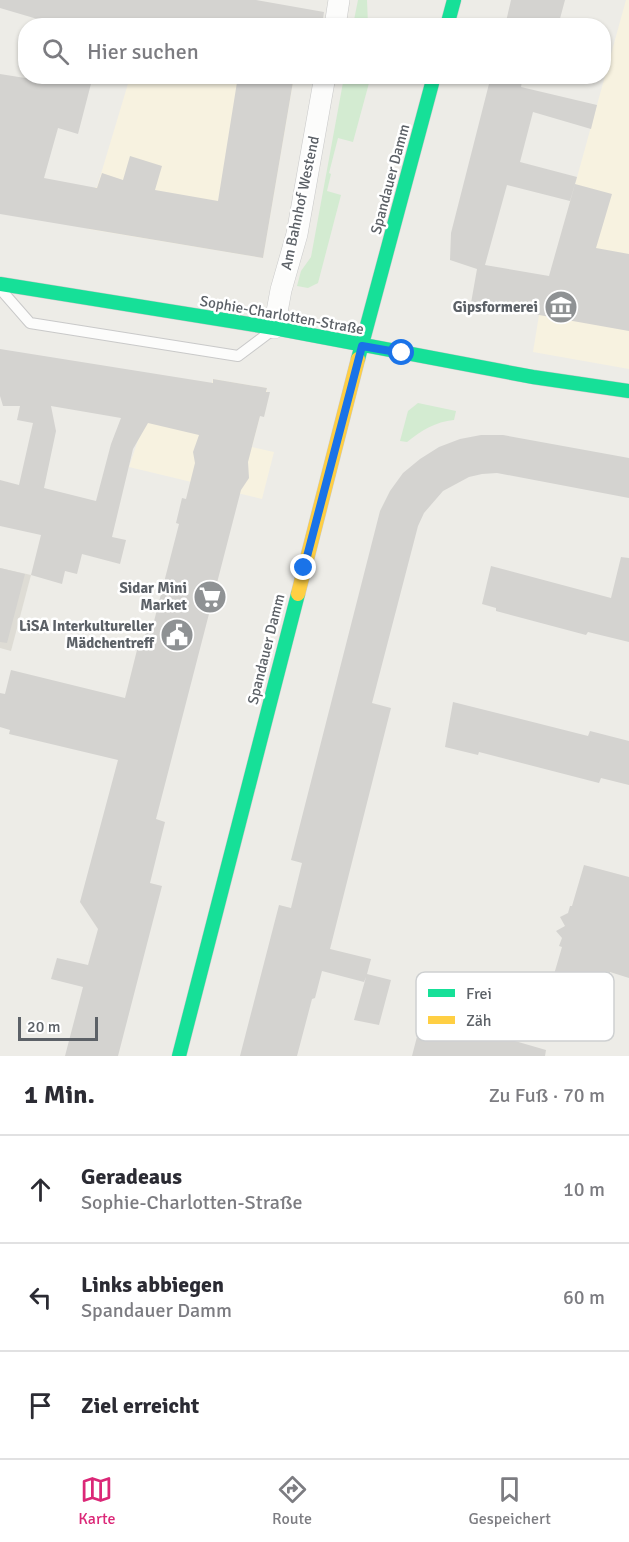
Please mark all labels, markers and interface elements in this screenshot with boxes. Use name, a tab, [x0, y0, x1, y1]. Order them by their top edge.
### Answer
search box	[18, 18, 611, 84]
icon: search	[39, 35, 72, 68]
text: Hier suchen	[87, 38, 199, 65]
street label: Spandauer Damm	[367, 122, 413, 236]
street label: Am Bahnhof Westend	[277, 134, 323, 272]
museum icon: Gipsformerei	[543, 289, 579, 325]
street label: Sophie-Charlotten-Straße	[199, 292, 365, 338]
place label: Gipsformerei	[453, 298, 538, 316]
route start	[388, 339, 414, 365]
route end	[290, 554, 316, 580]
place label: Sidar Mini Market	[120, 579, 187, 614]
supermarket icon: Sidar Mini Market	[192, 579, 228, 615]
street label: Spandauer Damm	[244, 592, 288, 706]
place label: LiSA Interkultureller Mädchentreff	[19, 617, 155, 652]
public building icon: LiSA Interkultureller Mädchentreff	[159, 617, 195, 653]
legend	[416, 972, 614, 1041]
text: Frei	[466, 984, 492, 1004]
text: Zäh	[466, 1011, 492, 1031]
scale bar	[18, 1014, 98, 1042]
text: 20 m	[27, 1017, 61, 1037]
text: 1 Min.	[24, 1079, 95, 1111]
text: Zu Fuß · 70 m	[489, 1083, 605, 1108]
text: Geradeaus	[81, 1163, 182, 1190]
icon: ahead	[24, 1173, 57, 1206]
text: 10 m	[563, 1177, 605, 1202]
text: Sophie-Charlotten-Straße	[81, 1190, 303, 1215]
text: Links abbiegen	[81, 1271, 224, 1298]
icon: left	[24, 1281, 57, 1314]
text: 60 m	[563, 1285, 605, 1310]
text: Spandauer Damm	[81, 1298, 232, 1323]
icon: arrive	[24, 1389, 57, 1422]
text: Ziel erreicht	[81, 1392, 199, 1419]
tab: Karte	[78, 1473, 116, 1529]
tab: Route	[272, 1473, 312, 1529]
tab: Gespeichert	[469, 1473, 551, 1529]

